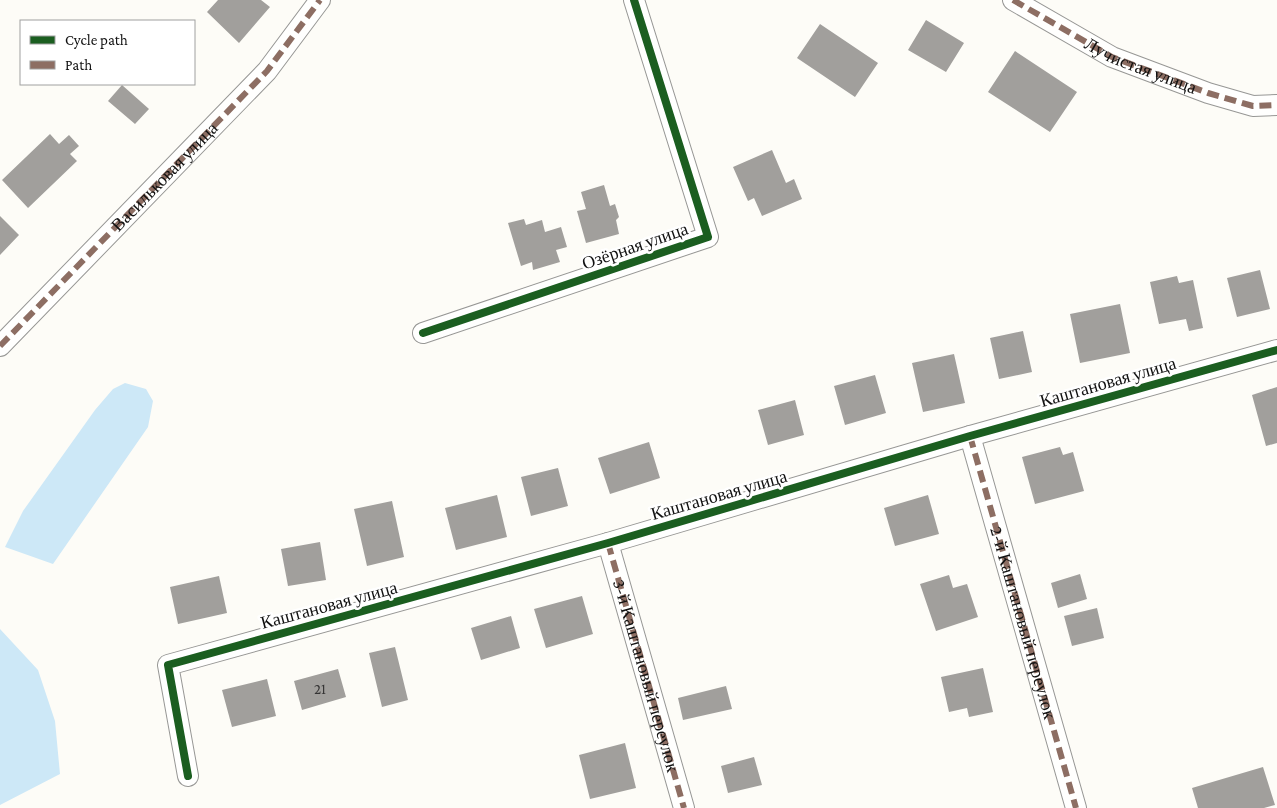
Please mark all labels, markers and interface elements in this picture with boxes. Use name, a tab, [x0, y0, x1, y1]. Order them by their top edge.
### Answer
legend	[20, 20, 195, 85]
text: Cycle path	[65, 32, 128, 49]
street label: Лучистая улица	[1081, 33, 1199, 98]
text: Path	[65, 57, 92, 73]
street label: Васильковая улица	[107, 118, 222, 235]
street label: Озёрная улица	[579, 219, 691, 273]
street label: Каштановая улица	[1038, 353, 1178, 411]
street label: Каштановая улица	[649, 466, 789, 524]
street label: 2-й Каштановый переулок	[986, 524, 1060, 721]
street label: Каштановая улица	[258, 577, 400, 633]
street label: 3-й Каштановый переулок	[609, 577, 683, 774]
house number: 21	[314, 681, 326, 697]

